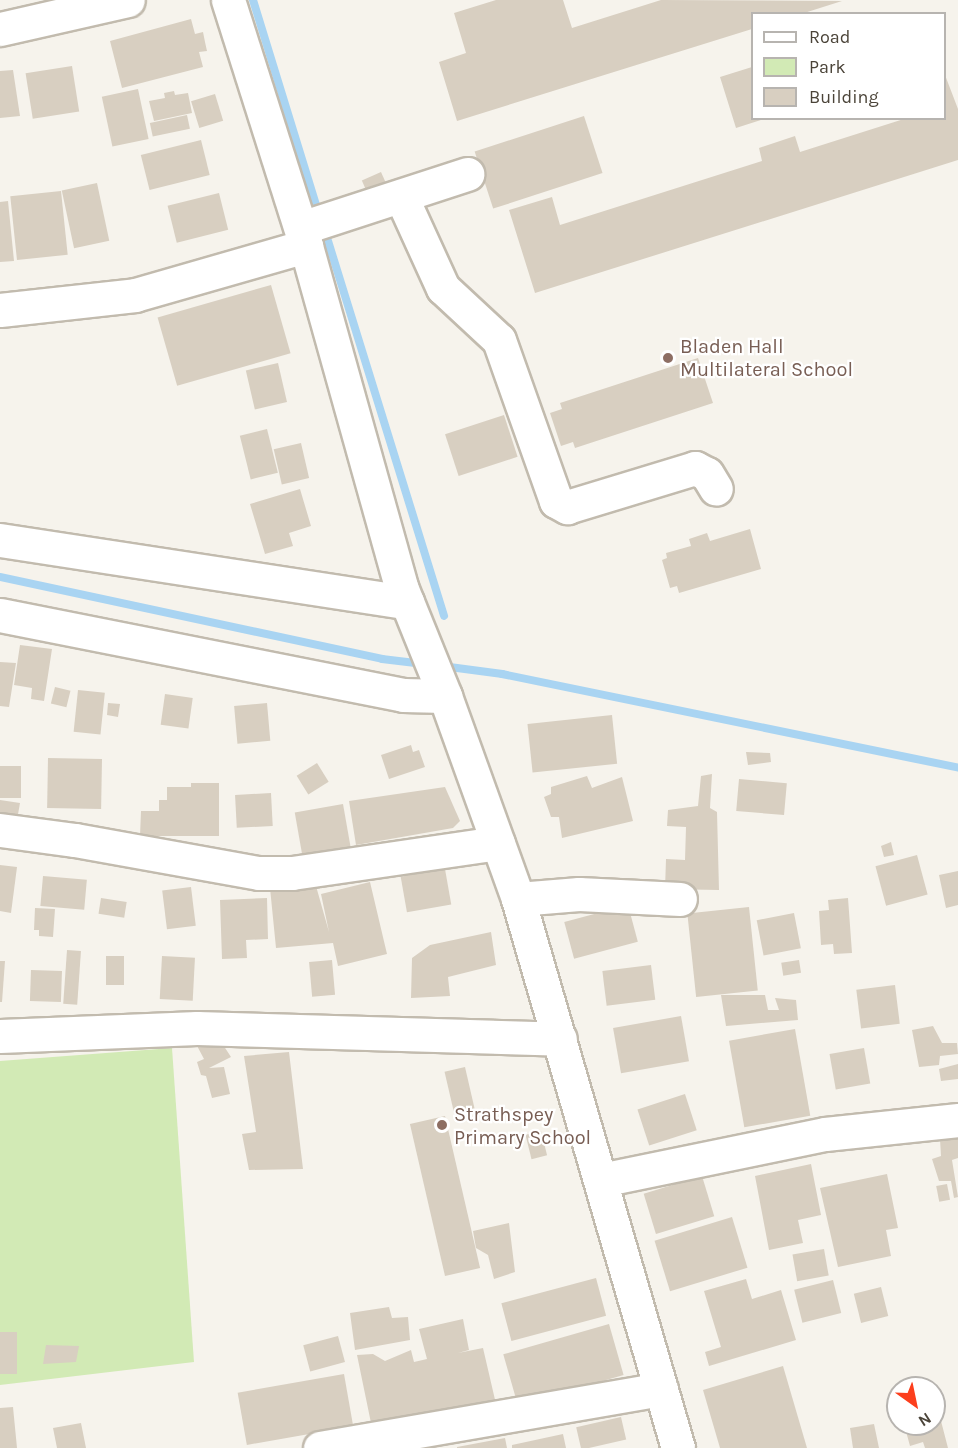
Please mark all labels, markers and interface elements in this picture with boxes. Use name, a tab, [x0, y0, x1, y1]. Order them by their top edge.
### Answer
legend	[751, 12, 946, 120]
text: Road	[809, 26, 850, 48]
text: Park	[809, 56, 846, 78]
text: Building	[809, 86, 879, 108]
place label: Bladen Hall Multilateral School	[680, 334, 853, 381]
marker: Bladen Hall Multilateral School	[661, 351, 675, 365]
place label: Strathspey Primary School	[454, 1102, 591, 1149]
marker: Strathspey Primary School	[435, 1118, 449, 1132]
north arrow	[886, 1376, 946, 1436]
text: N	[915, 1409, 935, 1431]

